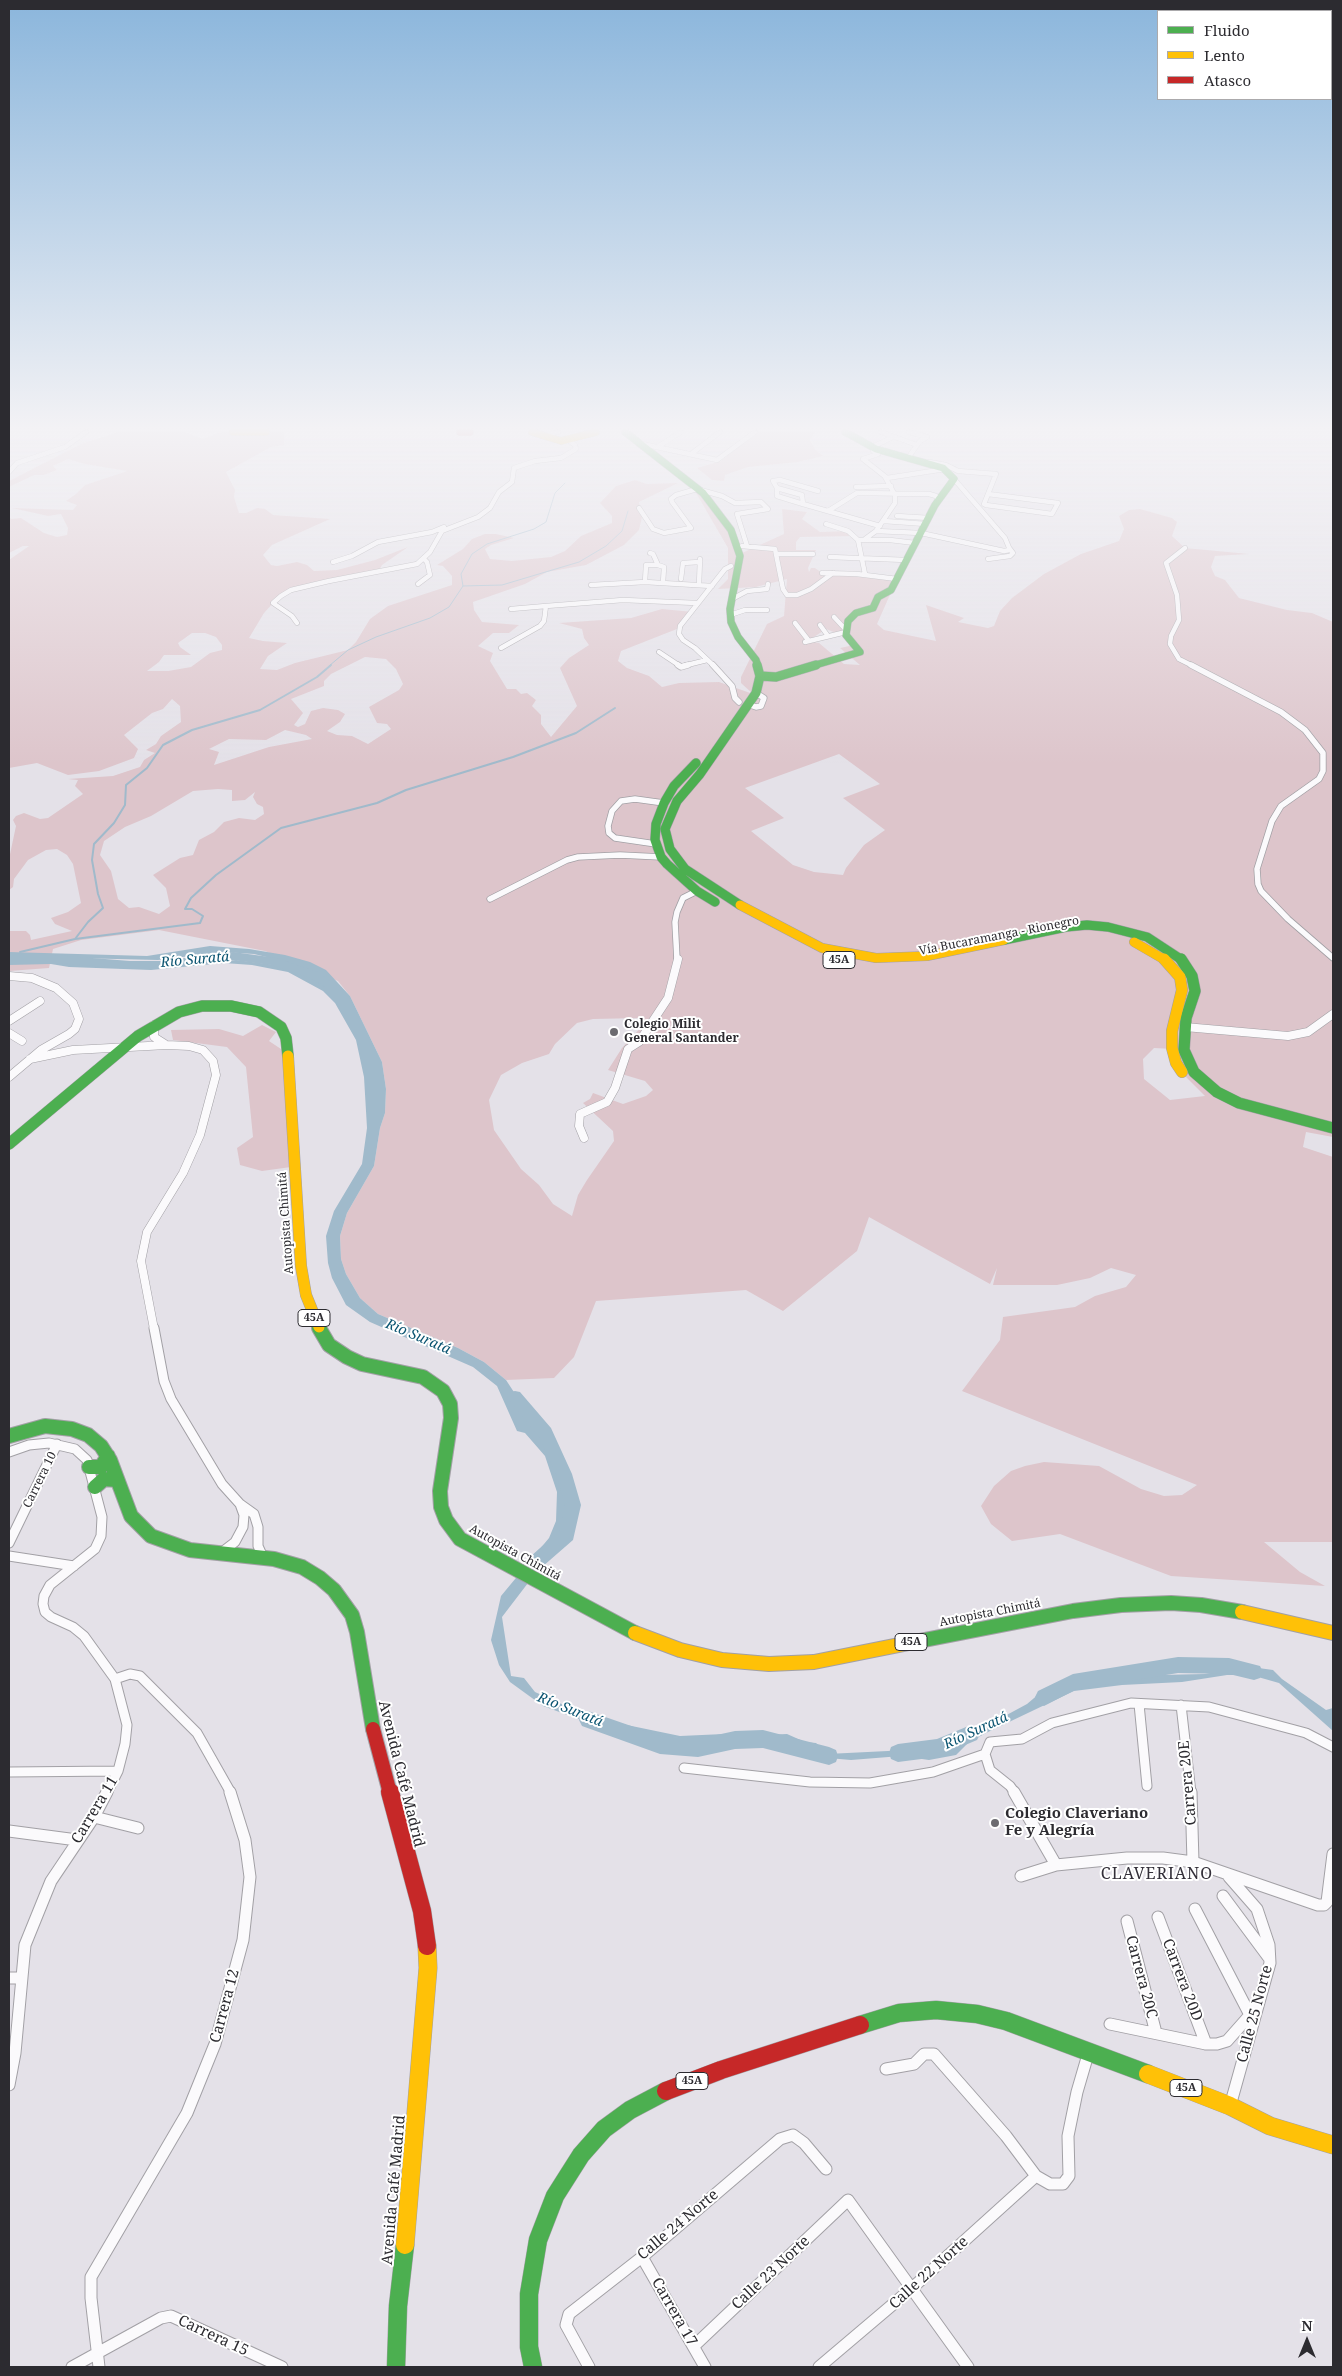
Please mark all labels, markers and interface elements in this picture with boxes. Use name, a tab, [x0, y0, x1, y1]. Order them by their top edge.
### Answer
legend	[1157, 10, 1332, 100]
text: Fluido	[1204, 20, 1250, 40]
text: Lento	[1204, 45, 1245, 65]
text: Atasco	[1204, 70, 1251, 90]
street label: Vía Bucaramanga - Rionegro	[918, 913, 1080, 959]
water label: Río Suratá	[160, 949, 230, 971]
road number: 45A	[823, 952, 855, 968]
place label: Colegio Milit General Santander	[624, 1018, 739, 1046]
marker: Colegio Milit General Santander	[608, 1026, 620, 1038]
street label: Autopista Chimitá	[275, 1171, 297, 1275]
road number: 45A	[298, 1310, 330, 1326]
water label: Río Suratá	[383, 1316, 453, 1358]
street label: Carrera 10	[20, 1450, 60, 1510]
street label: Autopista Chimitá	[467, 1522, 563, 1584]
street label: Autopista Chimitá	[938, 1596, 1042, 1630]
road number: 45A	[895, 1634, 927, 1650]
water label: Río Suratá	[535, 1689, 605, 1731]
street label: Avenida Café Madrid	[374, 1699, 428, 1849]
water label: Río Suratá	[941, 1709, 1011, 1753]
street label: Carrera 20E	[1175, 1740, 1201, 1826]
street label: Carrera 11	[68, 1773, 122, 1847]
place label: Colegio Claveriano Fe y Alegría	[1005, 1805, 1148, 1840]
marker: Colegio Claveriano Fe y Alegría	[989, 1817, 1001, 1829]
district label: CLAVERIANO	[1100, 1864, 1214, 1884]
street label: Carrera 20C	[1121, 1934, 1161, 2020]
street label: Carrera 20D	[1158, 1936, 1206, 2024]
street label: Calle 25 Norte	[1233, 1963, 1277, 2065]
street label: Carrera 12	[207, 1967, 243, 2045]
road number: 45A	[676, 2072, 708, 2090]
road number: 45A	[1170, 2080, 1202, 2096]
street label: Avenida Café Madrid	[378, 2114, 410, 2266]
street label: Calle 24 Norte	[634, 2186, 722, 2264]
street label: Calle 23 Norte	[728, 2232, 814, 2314]
street label: Calle 22 Norte	[886, 2233, 972, 2313]
street label: Carrera 17	[647, 2275, 701, 2349]
street label: Carrera 15	[175, 2312, 251, 2360]
north arrow	[1282, 2316, 1332, 2366]
text: N	[1301, 2316, 1313, 2335]

